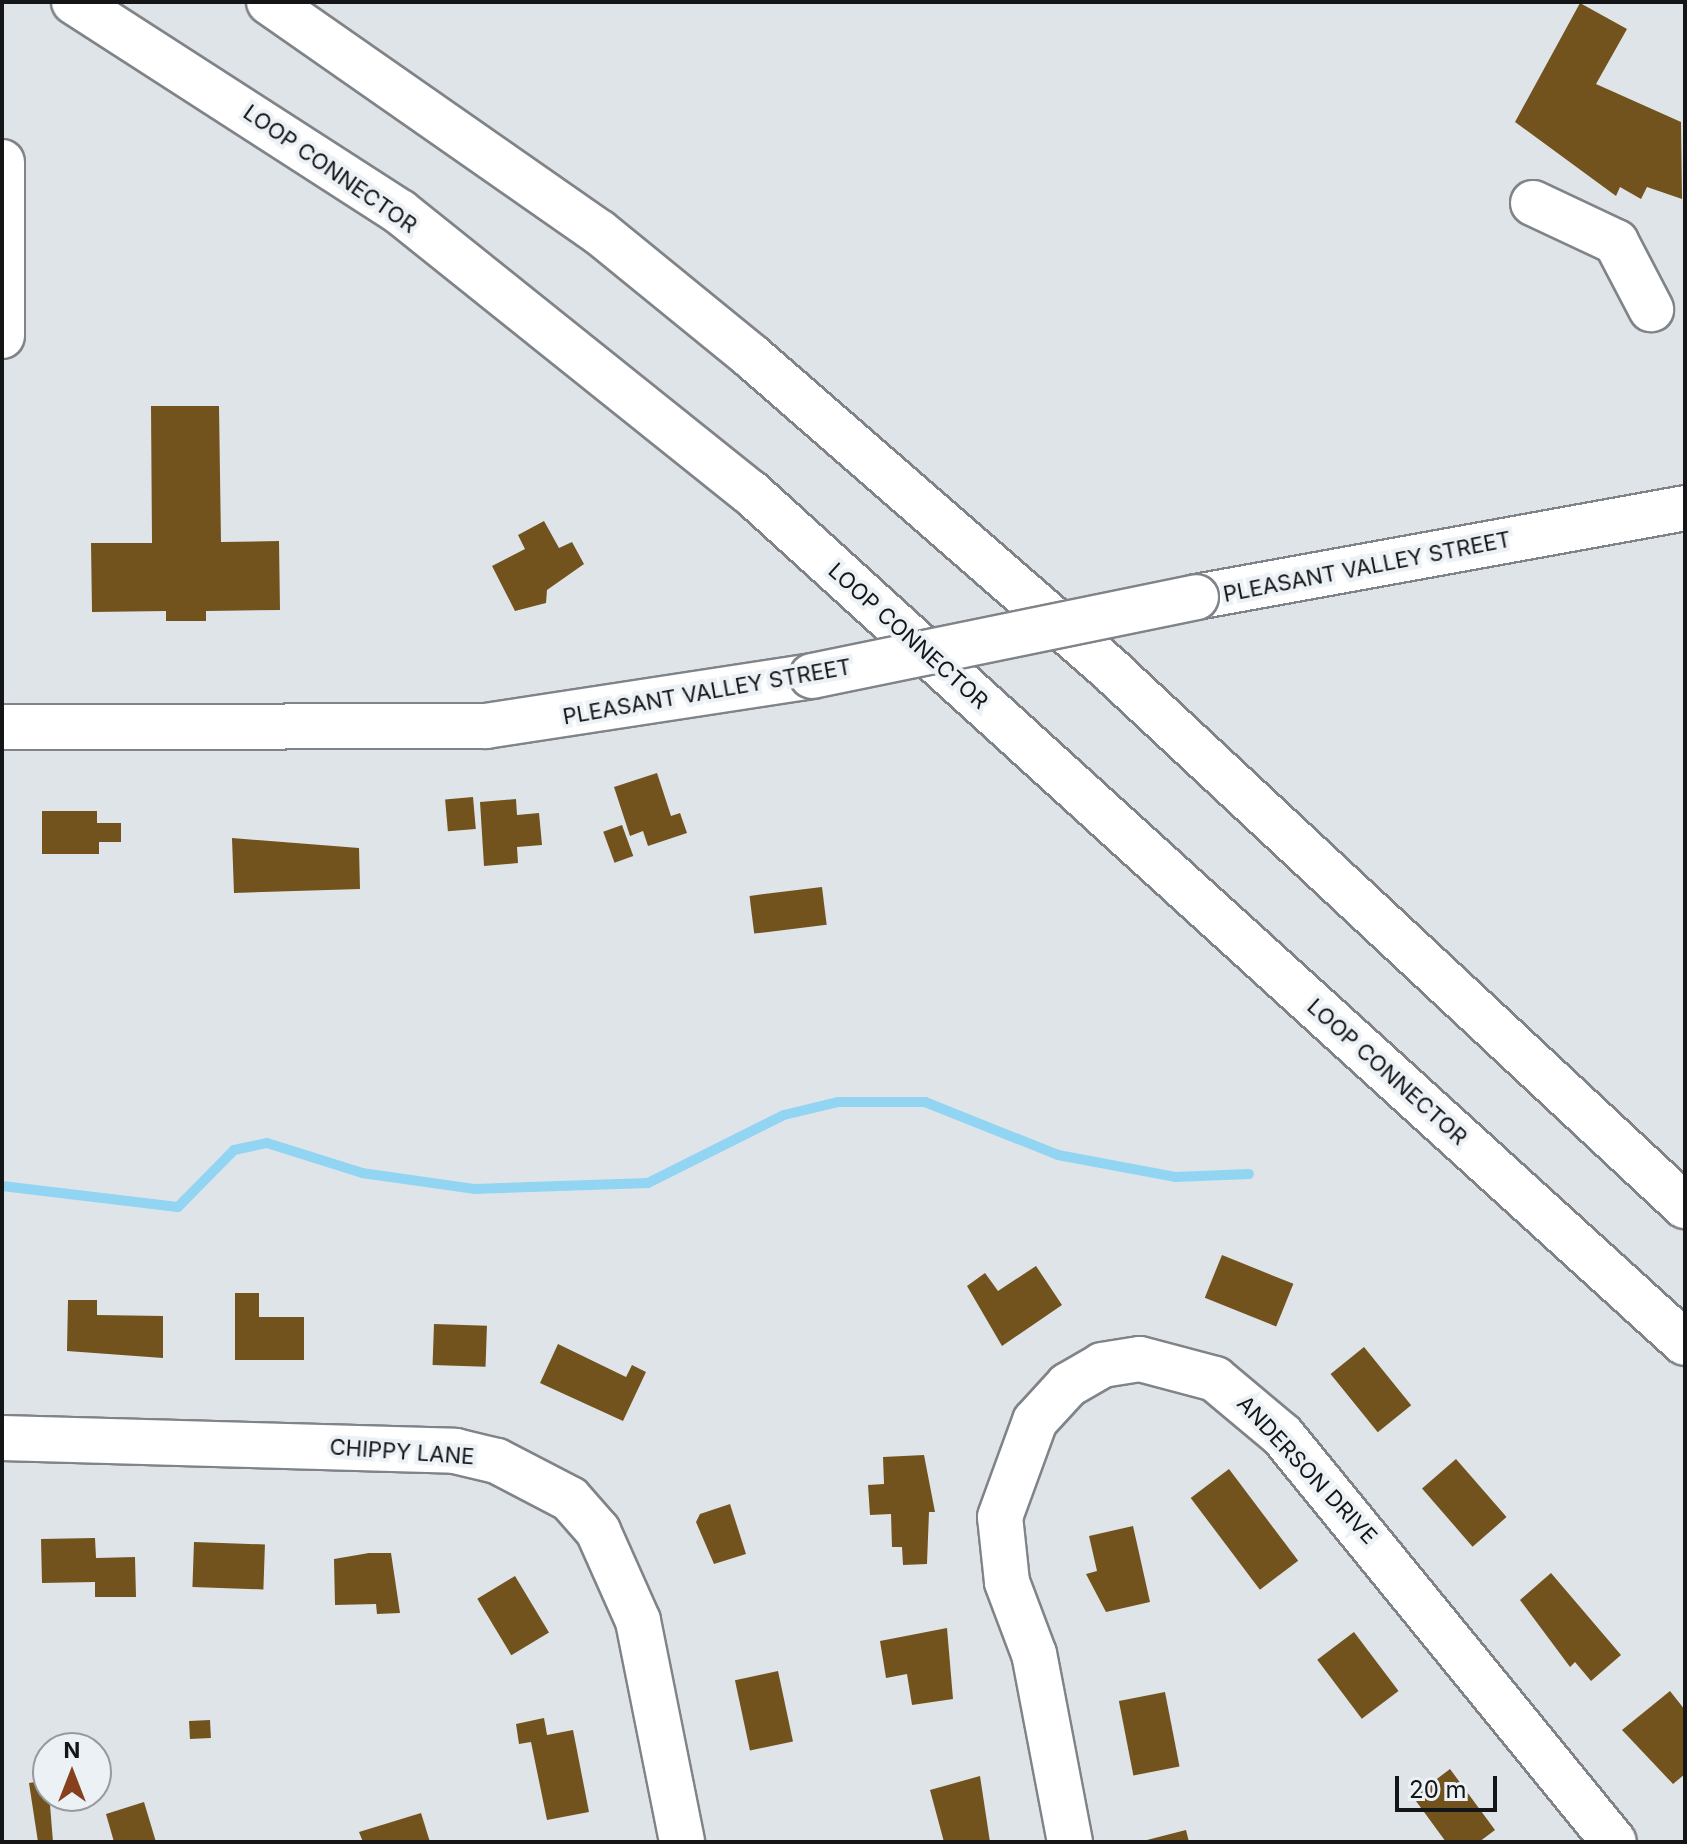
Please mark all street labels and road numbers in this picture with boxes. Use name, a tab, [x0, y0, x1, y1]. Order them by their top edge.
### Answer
street label: LOOP CONNECTOR	[238, 99, 422, 239]
street label: PLEASANT VALLEY STREET	[1221, 526, 1513, 608]
street label: LOOP CONNECTOR	[823, 557, 993, 715]
street label: PLEASANT VALLEY STREET	[561, 654, 853, 730]
street label: LOOP CONNECTOR	[1302, 993, 1472, 1151]
street label: ANDERSON DRIVE	[1232, 1390, 1382, 1550]
street label: CHIPPY LANE	[329, 1434, 475, 1470]

